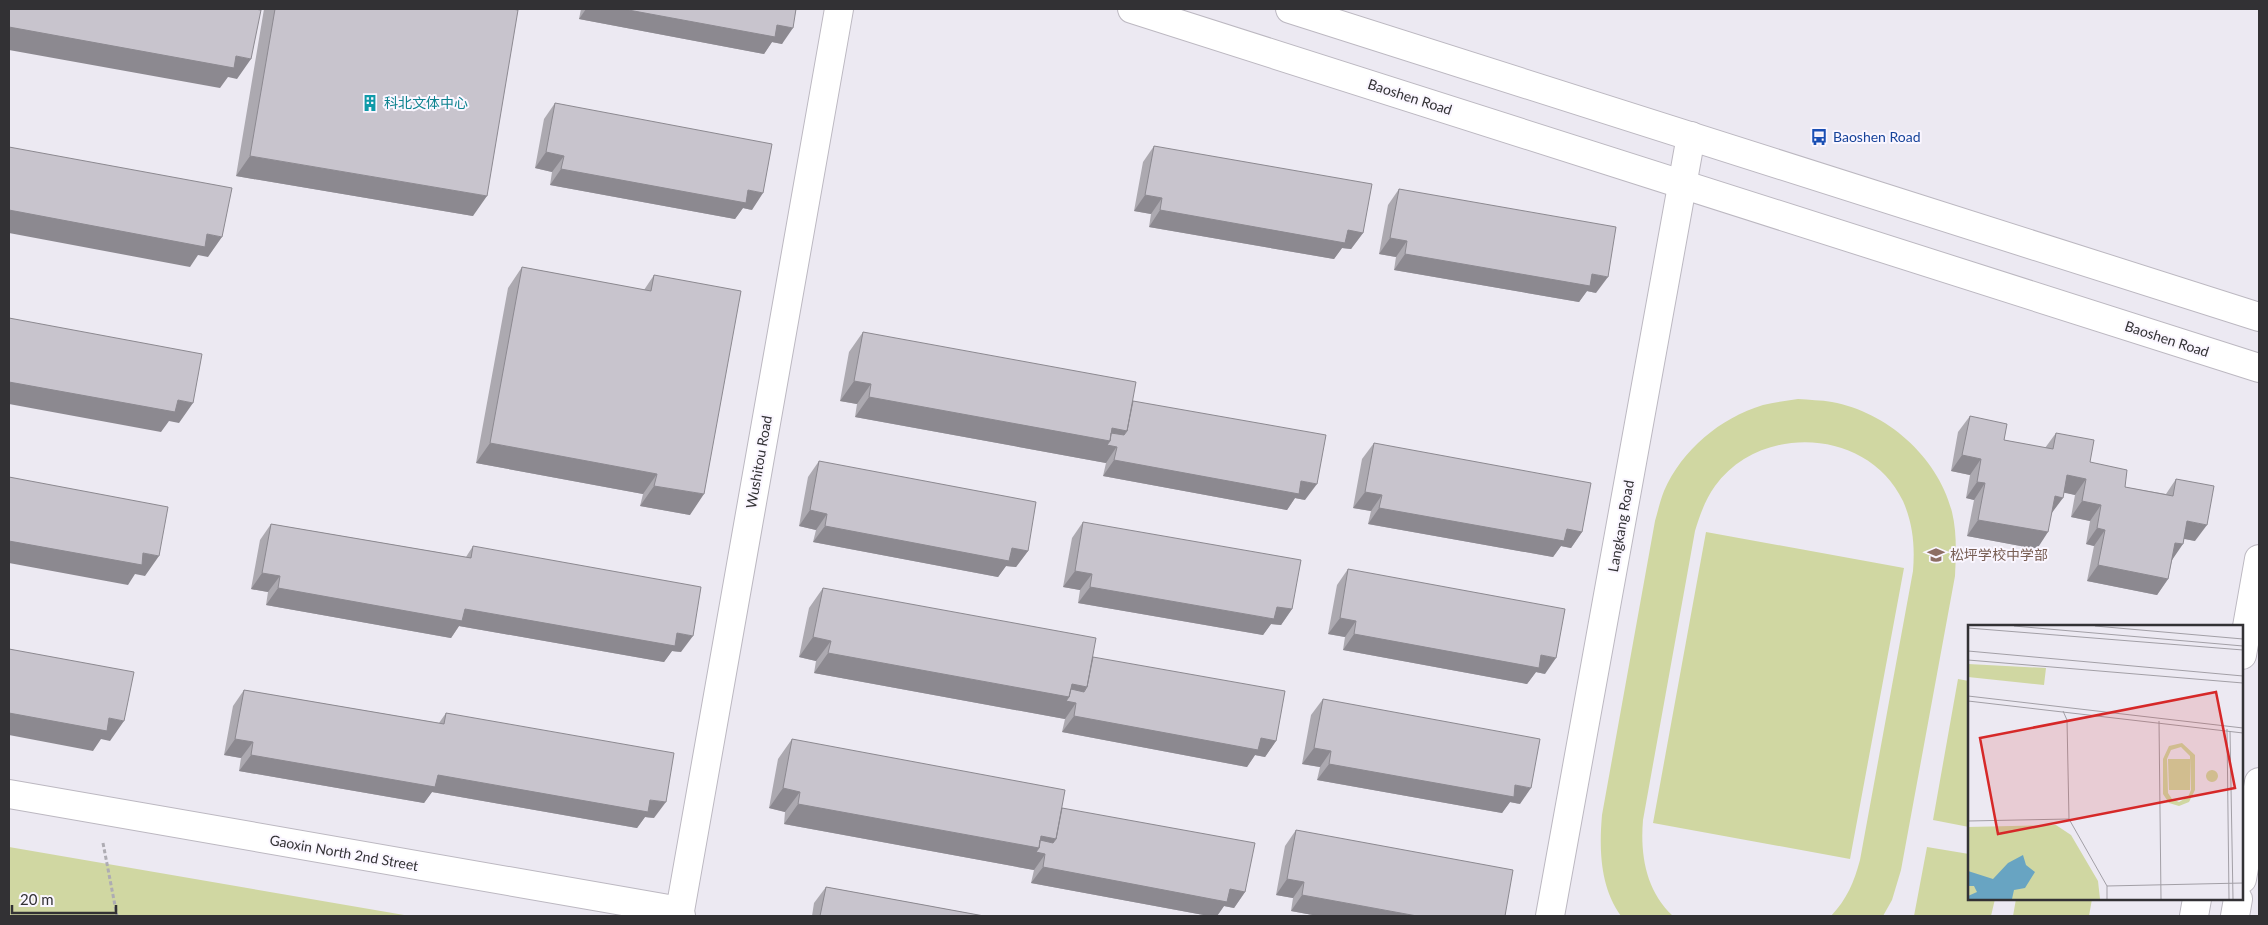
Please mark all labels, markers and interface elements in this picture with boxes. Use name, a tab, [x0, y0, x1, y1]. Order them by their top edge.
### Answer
street label: Baoshen Road	[1366, 75, 1454, 118]
building icon: 科北文体中心	[360, 93, 380, 113]
place label: 科北文体中心	[384, 94, 468, 111]
bus stop icon: Baoshen Road	[1809, 127, 1829, 147]
place label: Baoshen Road	[1833, 128, 1921, 145]
street label: Baoshen Road	[2123, 317, 2211, 360]
street label: Wushitou Road	[742, 414, 775, 510]
street label: Langkang Road	[1604, 479, 1637, 573]
school or university icon: 松坪学校中学部	[1926, 545, 1946, 565]
place label: 松坪学校中学部	[1950, 546, 2048, 563]
inset map	[1968, 625, 2243, 900]
street label: Gaoxin North 2nd Street	[268, 831, 420, 874]
scale bar	[12, 882, 116, 914]
text: 20 m	[20, 890, 54, 908]

